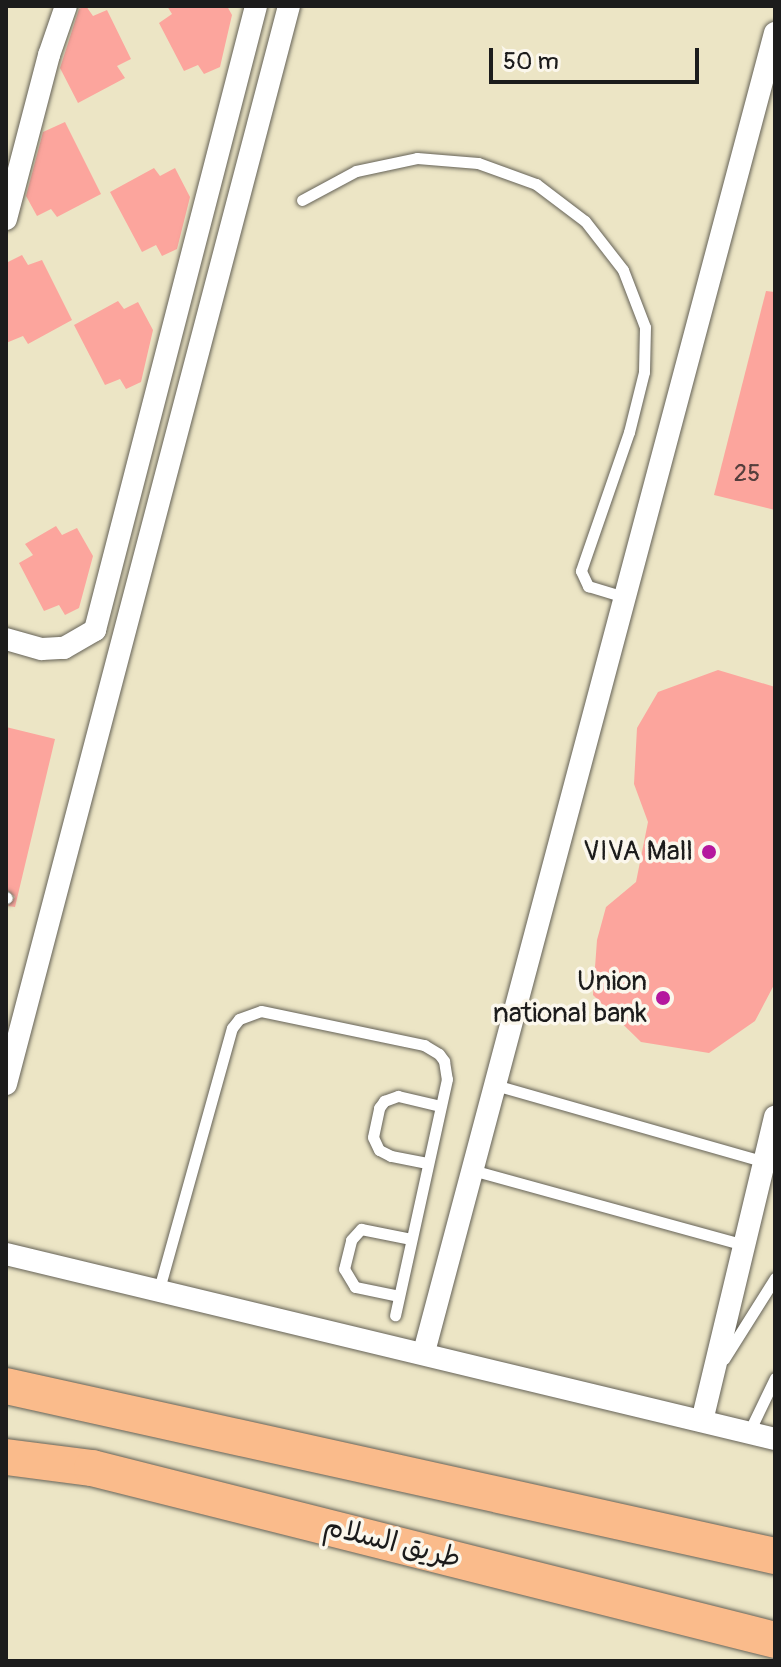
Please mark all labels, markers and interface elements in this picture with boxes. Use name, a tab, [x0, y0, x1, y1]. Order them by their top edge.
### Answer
scale bar	[493, 32, 703, 82]
text: 50 m	[503, 47, 559, 76]
house number: 25	[734, 460, 760, 488]
place label: VIVA Mall	[583, 835, 693, 869]
marker: VIVA Mall	[700, 843, 718, 861]
place label: Union national bank	[493, 965, 647, 1031]
marker: Union national bank	[654, 989, 672, 1007]
street label: طريق السلام	[320, 1510, 464, 1576]

